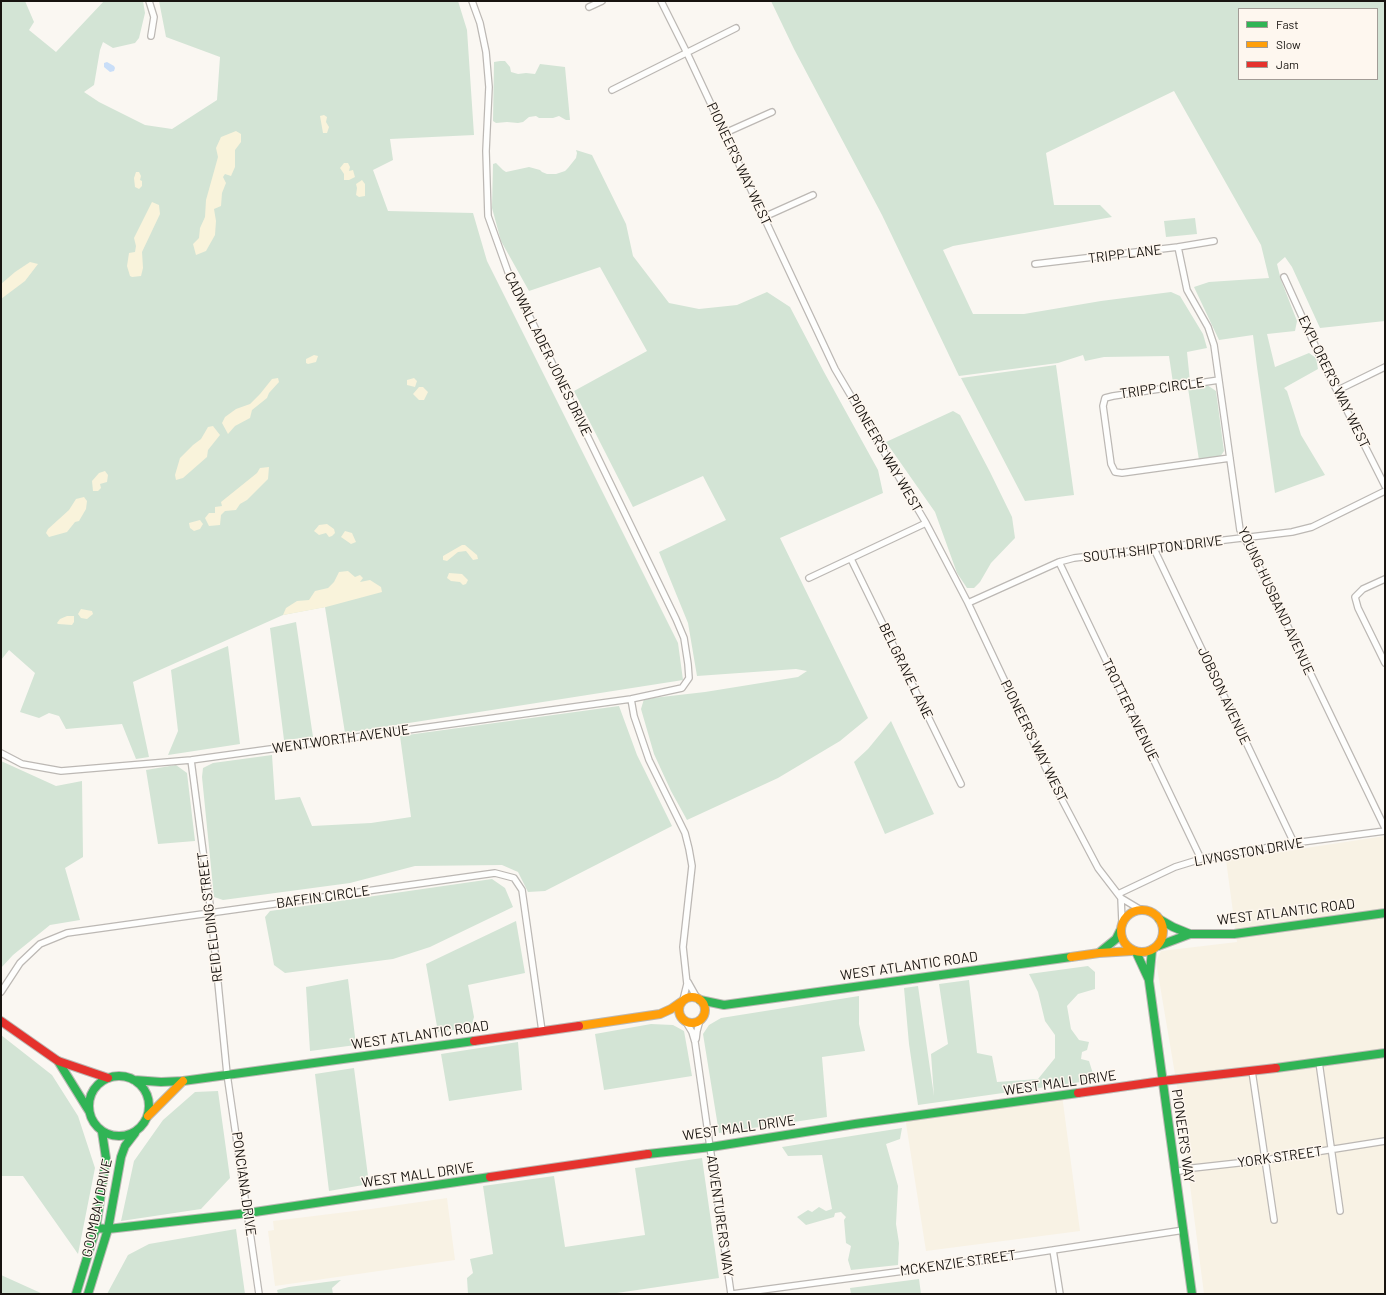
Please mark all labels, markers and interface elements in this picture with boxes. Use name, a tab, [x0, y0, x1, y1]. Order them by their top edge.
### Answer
legend	[1238, 8, 1378, 80]
text: Fast	[1276, 17, 1299, 31]
text: Slow	[1276, 37, 1301, 51]
text: Jam	[1276, 57, 1299, 71]
street label: PIONEER'S WAY WEST	[703, 100, 775, 228]
street label: TRIPP LANE	[1087, 241, 1163, 267]
street label: CADWALLADER JONES DRIVE	[501, 269, 595, 439]
street label: EXPLORER'S WAY WEST	[1295, 313, 1373, 451]
street label: TRIPP CIRCLE	[1119, 374, 1205, 402]
street label: PIONEER'S WAY WEST	[844, 391, 926, 515]
street label: YOUNG HUSBAND AVENUE	[1234, 524, 1318, 678]
street label: SOUTH SHIPTON DRIVE	[1082, 532, 1224, 566]
street label: BELGRAVE LANE	[875, 620, 937, 722]
street label: JOBSON AVENUE	[1194, 644, 1254, 748]
street label: TROTTER AVENUE	[1098, 656, 1162, 764]
street label: PIONEER'S WAY WEST	[997, 677, 1071, 805]
street label: WENTWORTH AVENUE	[271, 721, 411, 757]
street label: LIVNGSTON DRIVE	[1193, 834, 1305, 870]
street label: REID ELDING STREET	[194, 851, 226, 983]
street label: BAFFIN CIRCLE	[275, 882, 371, 912]
street label: WEST ATLANTIC ROAD	[1216, 895, 1356, 929]
street label: WEST ATLANTIC ROAD	[839, 948, 979, 984]
street label: WEST ATLANTIC ROAD	[350, 1017, 490, 1053]
street label: WEST MALL DRIVE	[1002, 1067, 1118, 1099]
street label: PIONEER'S WAY	[1168, 1088, 1198, 1184]
street label: WEST MALL DRIVE	[681, 1112, 797, 1144]
street label: PONCIANA DRIVE	[228, 1131, 260, 1237]
street label: YORK STREET	[1236, 1143, 1324, 1171]
street label: ADVENTURERS WAY	[703, 1154, 737, 1278]
street label: GOOMBAY DRIVE	[78, 1157, 116, 1259]
street label: WEST MALL DRIVE	[360, 1159, 476, 1191]
street label: MCKENZIE STREET	[899, 1247, 1017, 1279]

